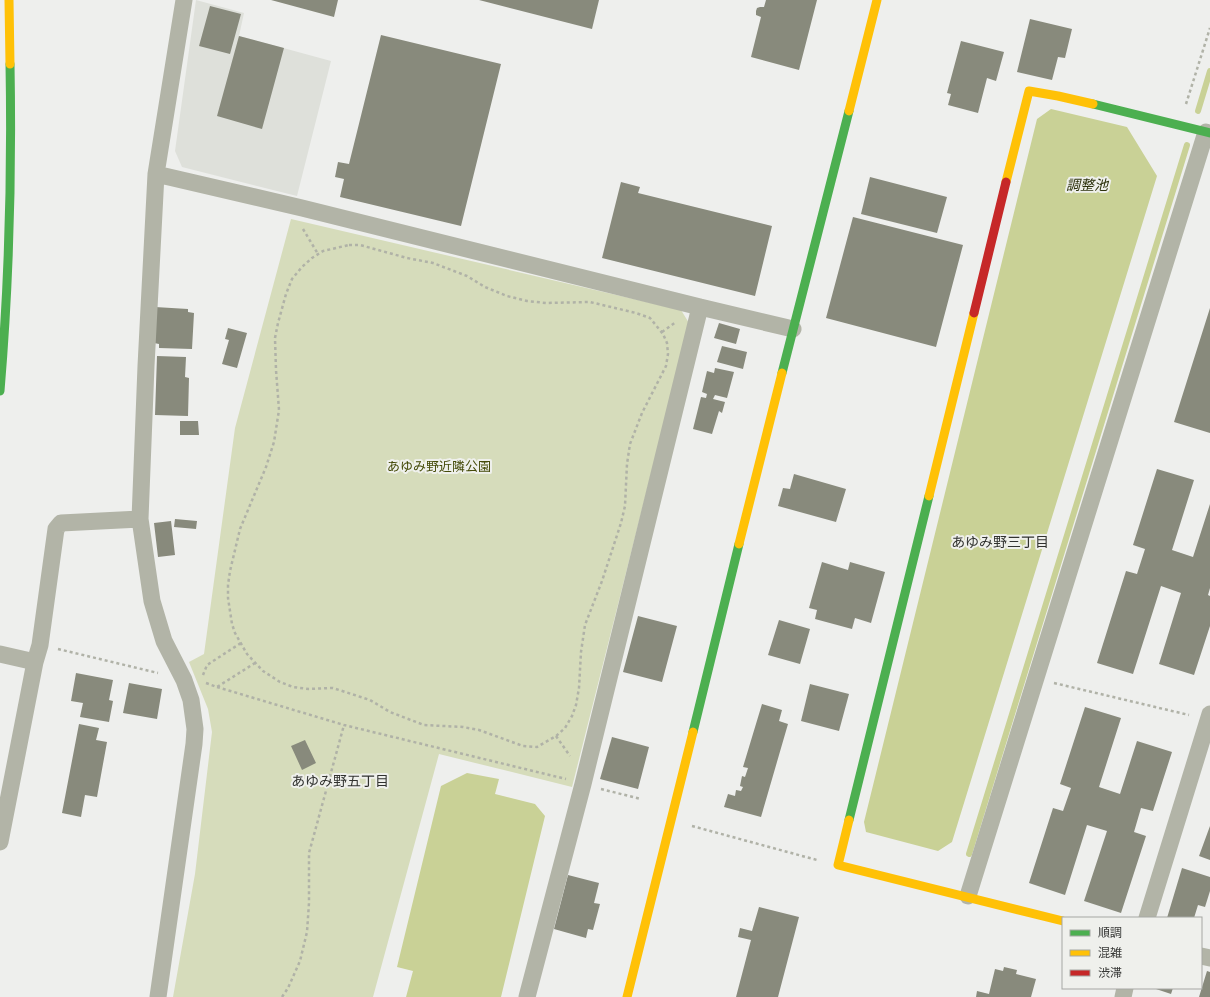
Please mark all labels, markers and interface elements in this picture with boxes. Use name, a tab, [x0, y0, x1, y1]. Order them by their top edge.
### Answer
water label: 調整池	[1066, 177, 1110, 194]
park label: あゆみ野近隣公園	[387, 459, 491, 474]
district label: あゆみ野三丁目	[951, 534, 1049, 551]
district label: あゆみ野五丁目	[291, 773, 389, 790]
legend	[1062, 917, 1202, 989]
text: 順調	[1098, 926, 1122, 940]
text: 混雑	[1098, 946, 1122, 960]
text: 渋滞	[1098, 966, 1122, 980]

